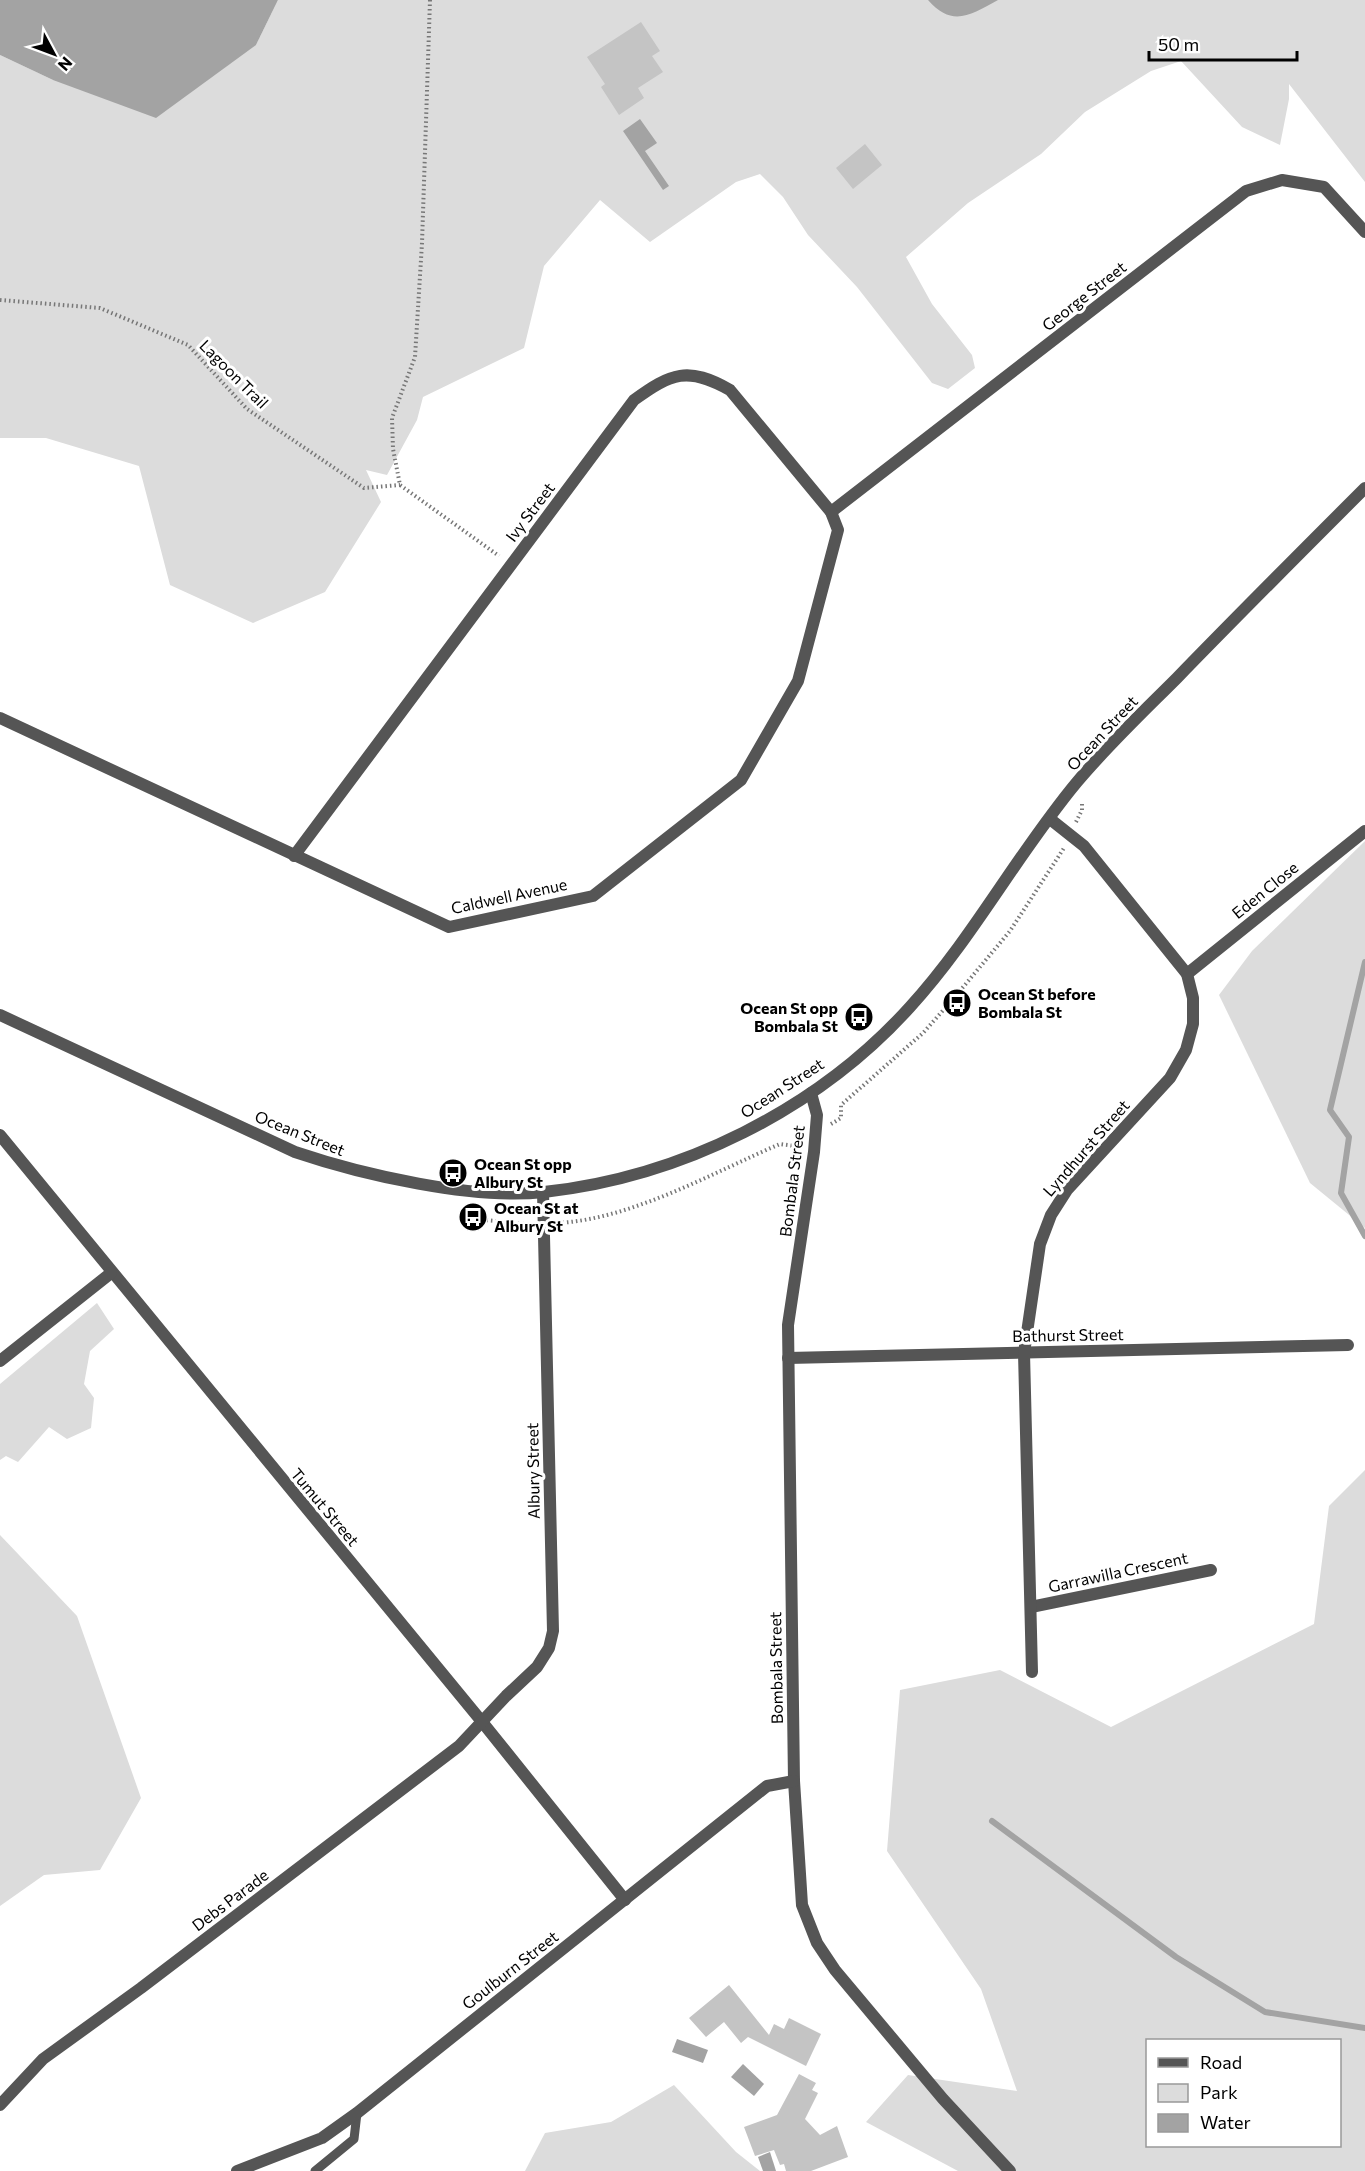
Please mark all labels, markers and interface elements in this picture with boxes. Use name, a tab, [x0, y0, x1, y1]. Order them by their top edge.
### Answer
north arrow	[24, 24, 84, 84]
scale bar	[1149, 24, 1298, 62]
text: 50 m	[1158, 33, 1199, 55]
text: N	[55, 53, 77, 75]
street label: George Street	[1038, 257, 1130, 334]
street label: Lagoon Trail	[196, 335, 273, 412]
street label: Ivy Street	[501, 478, 558, 545]
street label: Ocean Street	[1062, 691, 1141, 774]
street label: Eden Close	[1228, 857, 1302, 922]
street label: Caldwell Avenue	[449, 874, 569, 917]
place label: Ocean St before Bombala St	[978, 984, 1096, 1021]
bus stop icon: Ocean St before Bombala St	[941, 987, 973, 1019]
place label: Ocean St opp Bombala St	[740, 998, 838, 1035]
bus stop icon: Ocean St opp Bombala St	[843, 1001, 875, 1033]
street label: Ocean Street	[737, 1053, 827, 1121]
street label: Lyndhurst Street	[1039, 1095, 1133, 1200]
street label: Ocean Street	[252, 1106, 348, 1159]
street label: Bombala Street	[775, 1124, 808, 1238]
place label: Ocean St opp Albury St	[474, 1154, 572, 1191]
bus stop icon: Ocean St opp Albury St	[437, 1157, 469, 1189]
place label: Ocean St at Albury St	[494, 1198, 579, 1235]
bus stop icon: Ocean St at Albury St	[457, 1201, 489, 1233]
street label: Bathurst Street	[1012, 1324, 1124, 1345]
street label: Albury Street	[522, 1422, 543, 1519]
street label: Tumut Street	[287, 1464, 364, 1550]
street label: Garrawilla Crescent	[1046, 1547, 1190, 1596]
street label: Bombala Street	[765, 1611, 786, 1724]
street label: Debs Parade	[188, 1865, 272, 1934]
street label: Goulburn Street	[458, 1926, 562, 2013]
legend	[1146, 2039, 1341, 2147]
text: Road	[1200, 2051, 1242, 2073]
text: Park	[1200, 2081, 1238, 2103]
text: Water	[1200, 2111, 1251, 2133]

